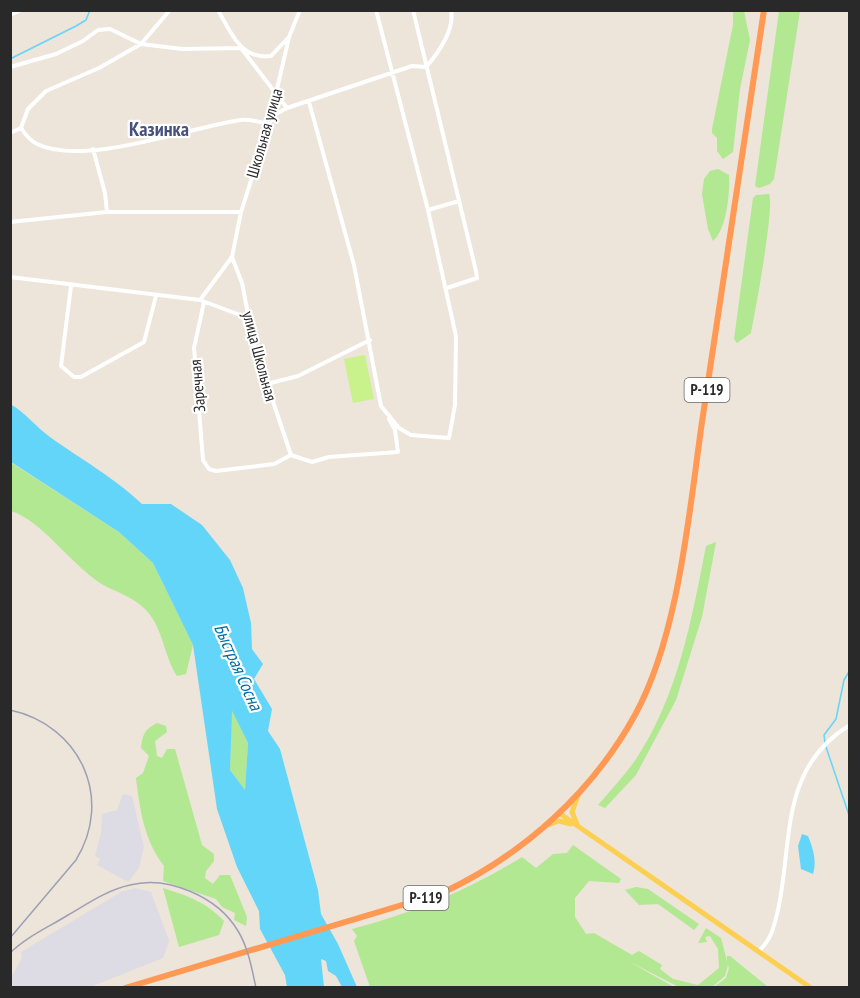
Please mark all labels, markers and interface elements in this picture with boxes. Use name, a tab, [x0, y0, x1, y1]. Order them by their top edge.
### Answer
street label: Школьная улица	[242, 86, 286, 180]
district label: Казинка	[129, 116, 189, 142]
street label: улица Школьная	[238, 309, 282, 403]
street label: Заречная	[185, 359, 209, 413]
road number: Р-119	[684, 378, 730, 402]
water label: Быстрая Сосна	[209, 620, 268, 714]
road number: Р-119	[404, 886, 448, 910]

